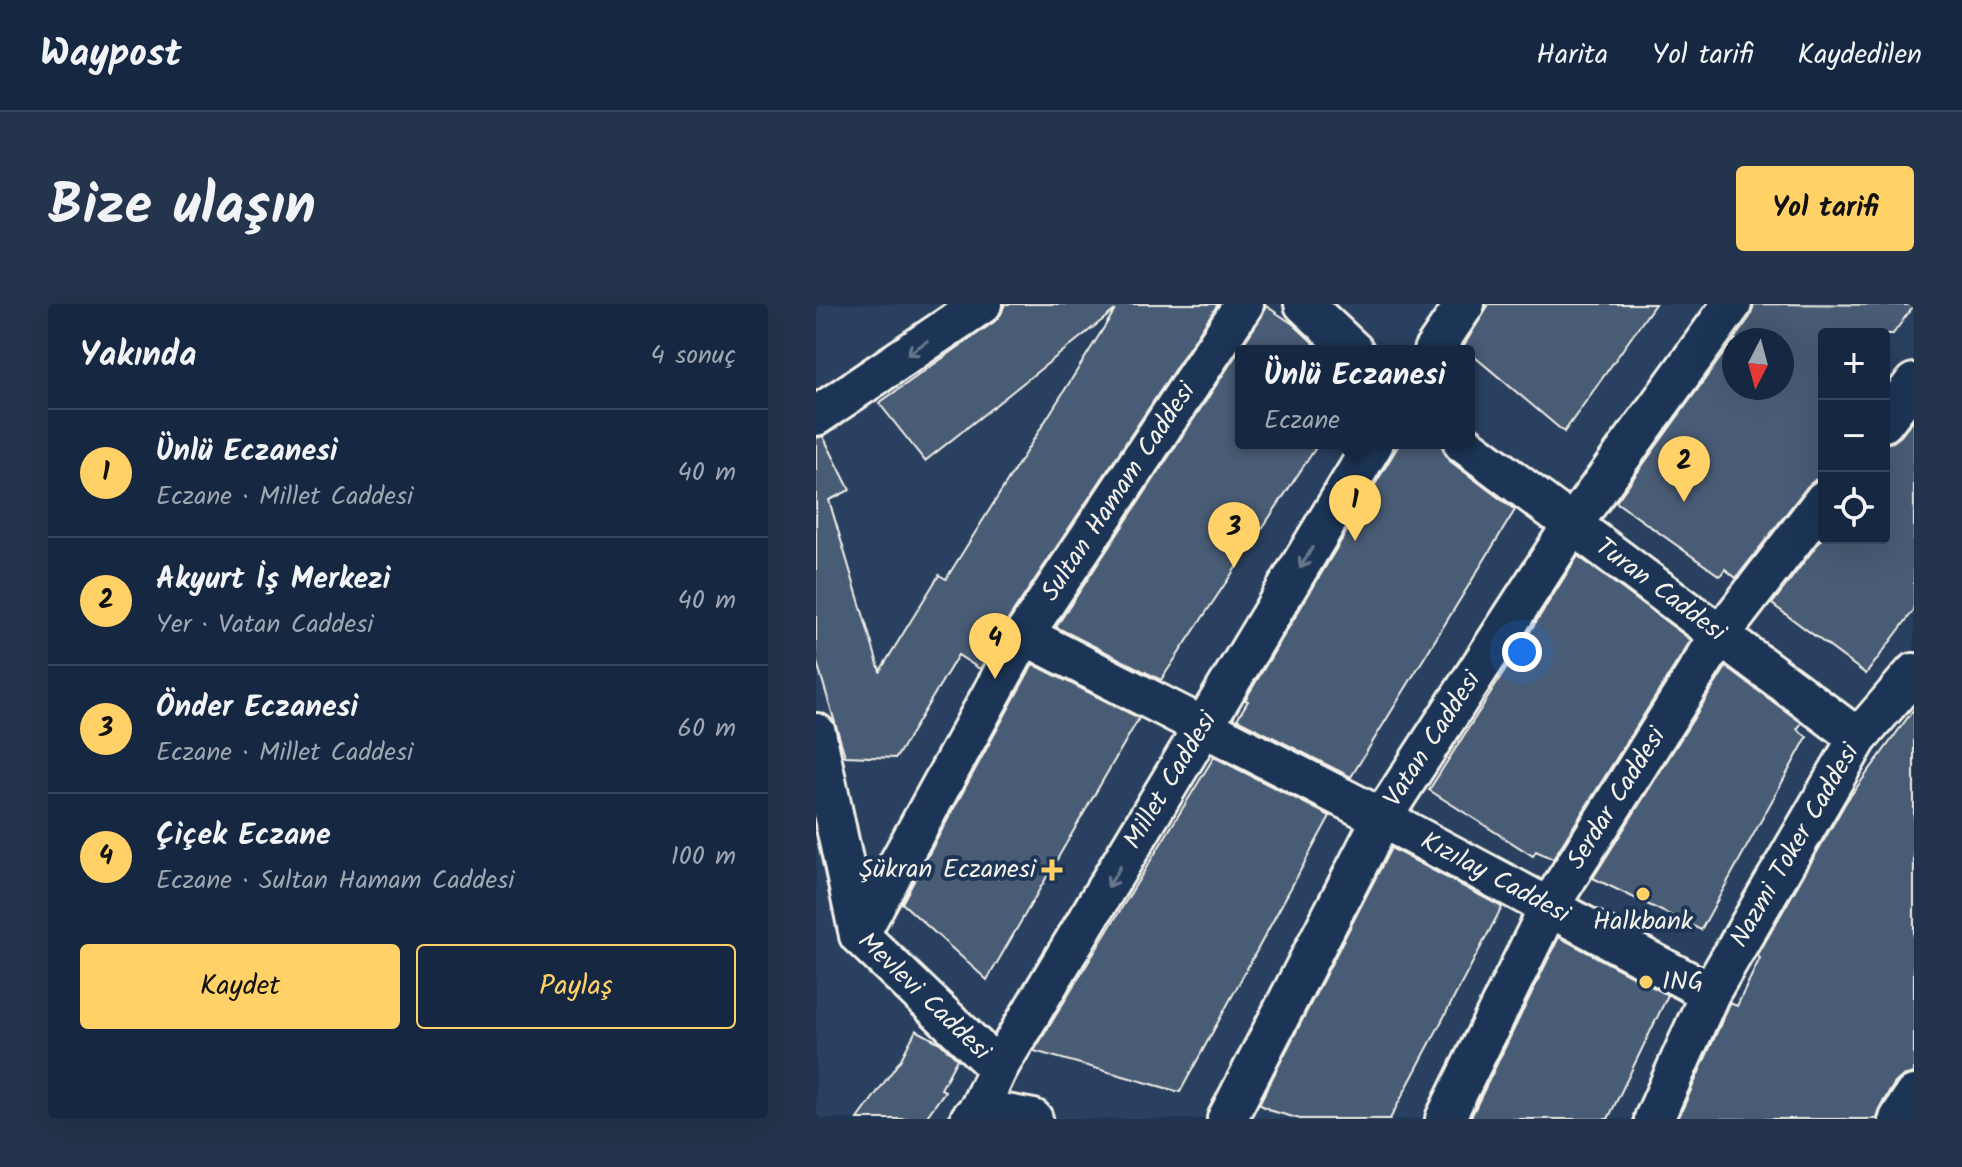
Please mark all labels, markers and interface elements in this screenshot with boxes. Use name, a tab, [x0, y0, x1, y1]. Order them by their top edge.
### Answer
text: Waypost	[40, 25, 182, 85]
text: Harita	[1536, 33, 1608, 78]
text: Yol tarifi	[1652, 33, 1754, 78]
text: Kaydedilen	[1798, 33, 1922, 78]
text: Bize ulaşın	[48, 163, 316, 253]
button: Yol tarifi	[1736, 166, 1914, 251]
north arrow	[1722, 328, 1794, 400]
map controls	[1818, 328, 1890, 544]
button: +	[1818, 328, 1890, 400]
text: Yakında	[80, 329, 197, 383]
text: 4 sonuç	[650, 335, 736, 377]
one-way arrow	[907, 340, 929, 356]
popup	[1235, 345, 1475, 449]
text: Ünlü Eczanesi	[1264, 352, 1446, 400]
street label: Sultan Hamam Caddesi	[1031, 372, 1208, 610]
text: Eczane	[1264, 400, 1340, 442]
button: −	[1818, 400, 1890, 472]
text: Ünlü Eczanesi	[156, 428, 338, 476]
pin: 2	[1658, 436, 1710, 502]
text: 1	[102, 452, 110, 494]
text: 40 m	[678, 452, 736, 494]
button: locate	[1818, 472, 1890, 544]
pin: 1	[1329, 475, 1381, 541]
text: Eczane · Millet Caddesi	[156, 476, 413, 518]
pin: 3	[1208, 502, 1260, 568]
street label: Turan Caddesi	[1586, 527, 1736, 654]
one-way arrow	[1297, 546, 1313, 569]
text: Akyurt İş Merkezi	[156, 556, 390, 604]
text: 2	[98, 580, 114, 622]
text: 40 m	[678, 580, 736, 622]
text: Yer · Vatan Caddesi	[156, 604, 374, 646]
pin: 4	[969, 613, 1021, 679]
your location	[1502, 632, 1542, 672]
street label: Vatan Caddesi	[1373, 662, 1494, 816]
text: Önder Eczanesi	[156, 684, 358, 732]
street label: Millet Caddesi	[1113, 702, 1230, 858]
text: 3	[99, 708, 113, 750]
text: 60 m	[677, 708, 736, 750]
street label: Serdar Caddesi	[1556, 718, 1679, 878]
text: Eczane · Millet Caddesi	[156, 732, 413, 774]
street label: Nazmi Toker Caddesi	[1720, 734, 1872, 956]
text: Çiçek Eczane	[156, 812, 331, 860]
street label: Kızılay Caddesi	[1413, 821, 1579, 936]
text: 4	[99, 836, 113, 878]
text: 100 m	[671, 836, 736, 878]
place label: Şükran Eczanesi	[859, 849, 1038, 891]
text: Eczane · Sultan Hamam Caddesi	[156, 860, 515, 902]
marker: Şükran Eczanesi	[1043, 861, 1061, 879]
one-way arrow	[1106, 865, 1122, 888]
marker: Halkbank	[1634, 885, 1652, 903]
place label: Halkbank	[1593, 901, 1694, 943]
street label: Mevlevi Caddesi	[847, 922, 1001, 1073]
button: Kaydet	[80, 944, 400, 1029]
button: Paylaş	[416, 944, 736, 1029]
place label: ING	[1662, 961, 1704, 1003]
marker: ING	[1637, 973, 1655, 991]

